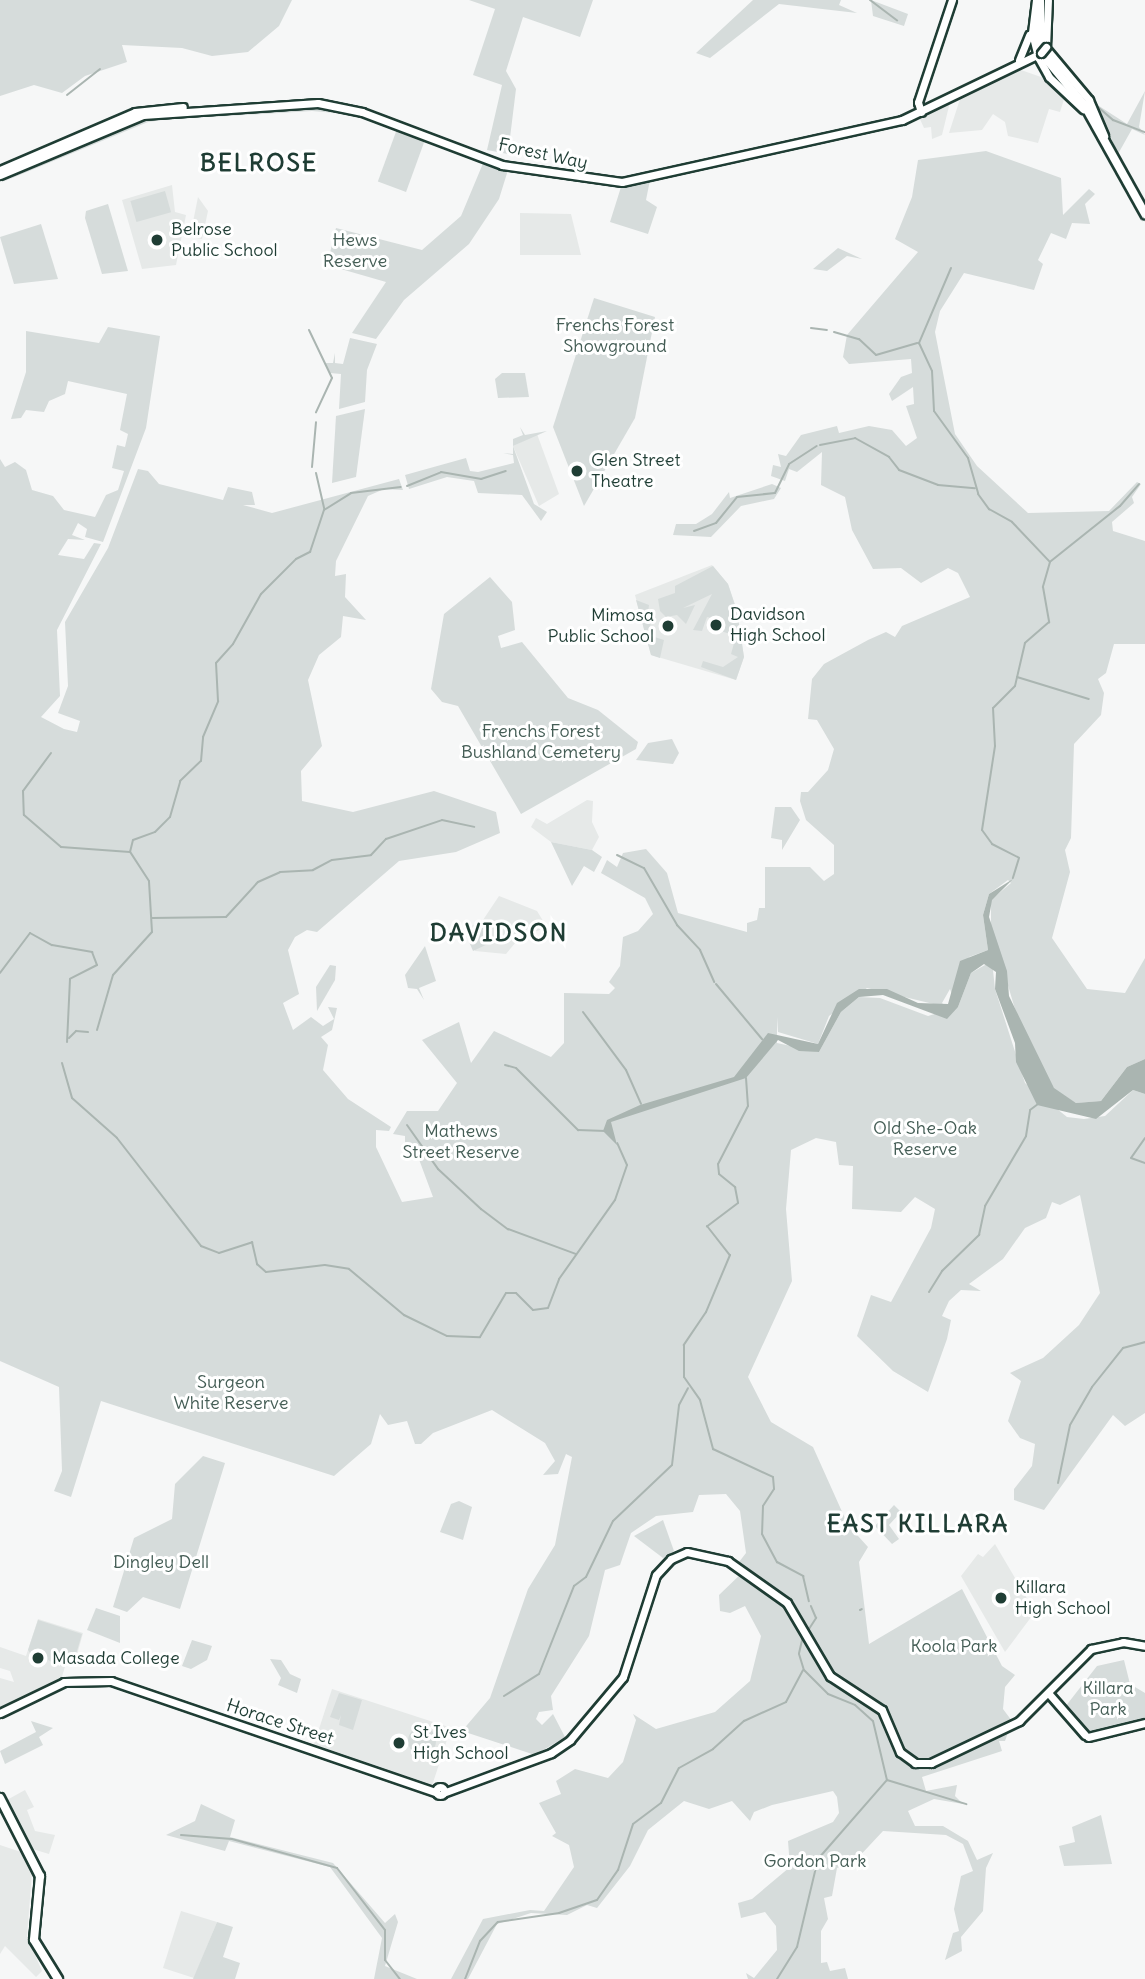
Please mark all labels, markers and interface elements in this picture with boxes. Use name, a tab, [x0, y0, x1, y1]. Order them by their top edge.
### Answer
street label: Forest Way	[496, 134, 590, 174]
district label: BELROSE	[201, 149, 317, 177]
place label: Belrose Public School	[171, 219, 278, 262]
park label: Hews Reserve	[323, 230, 387, 272]
marker: Belrose Public School	[149, 232, 165, 248]
park label: Frenchs Forest Showground	[556, 315, 674, 358]
place label: Glen Street Theatre	[591, 450, 680, 492]
marker: Glen Street Theatre	[569, 463, 585, 479]
place label: Davidson High School	[730, 604, 825, 646]
place label: Mimosa Public School	[547, 605, 654, 648]
marker: Davidson High School	[708, 617, 724, 633]
marker: Mimosa Public School	[660, 618, 676, 634]
park label: Frenchs Forest Bushland Cemetery	[461, 721, 621, 764]
district label: DAVIDSON	[431, 919, 567, 947]
park label: Old She-Oak Reserve	[873, 1118, 977, 1160]
park label: Mathews Street Reserve	[403, 1121, 519, 1164]
park label: Surgeon White Reserve	[173, 1372, 289, 1414]
district label: EAST KILLARA	[828, 1510, 1008, 1538]
park label: Dingley Dell	[113, 1551, 209, 1573]
place label: Killara High School	[1015, 1577, 1110, 1620]
marker: Killara High School	[993, 1590, 1009, 1606]
park label: Koola Park	[911, 1635, 997, 1657]
place label: Masada College	[52, 1647, 180, 1669]
marker: Masada College	[30, 1650, 46, 1666]
park label: Killara Park	[1083, 1678, 1133, 1720]
street label: Horace Street	[224, 1695, 336, 1749]
place label: St Ives High School	[413, 1722, 508, 1764]
marker: St Ives High School	[391, 1735, 407, 1751]
park label: Gordon Park	[764, 1850, 866, 1872]

